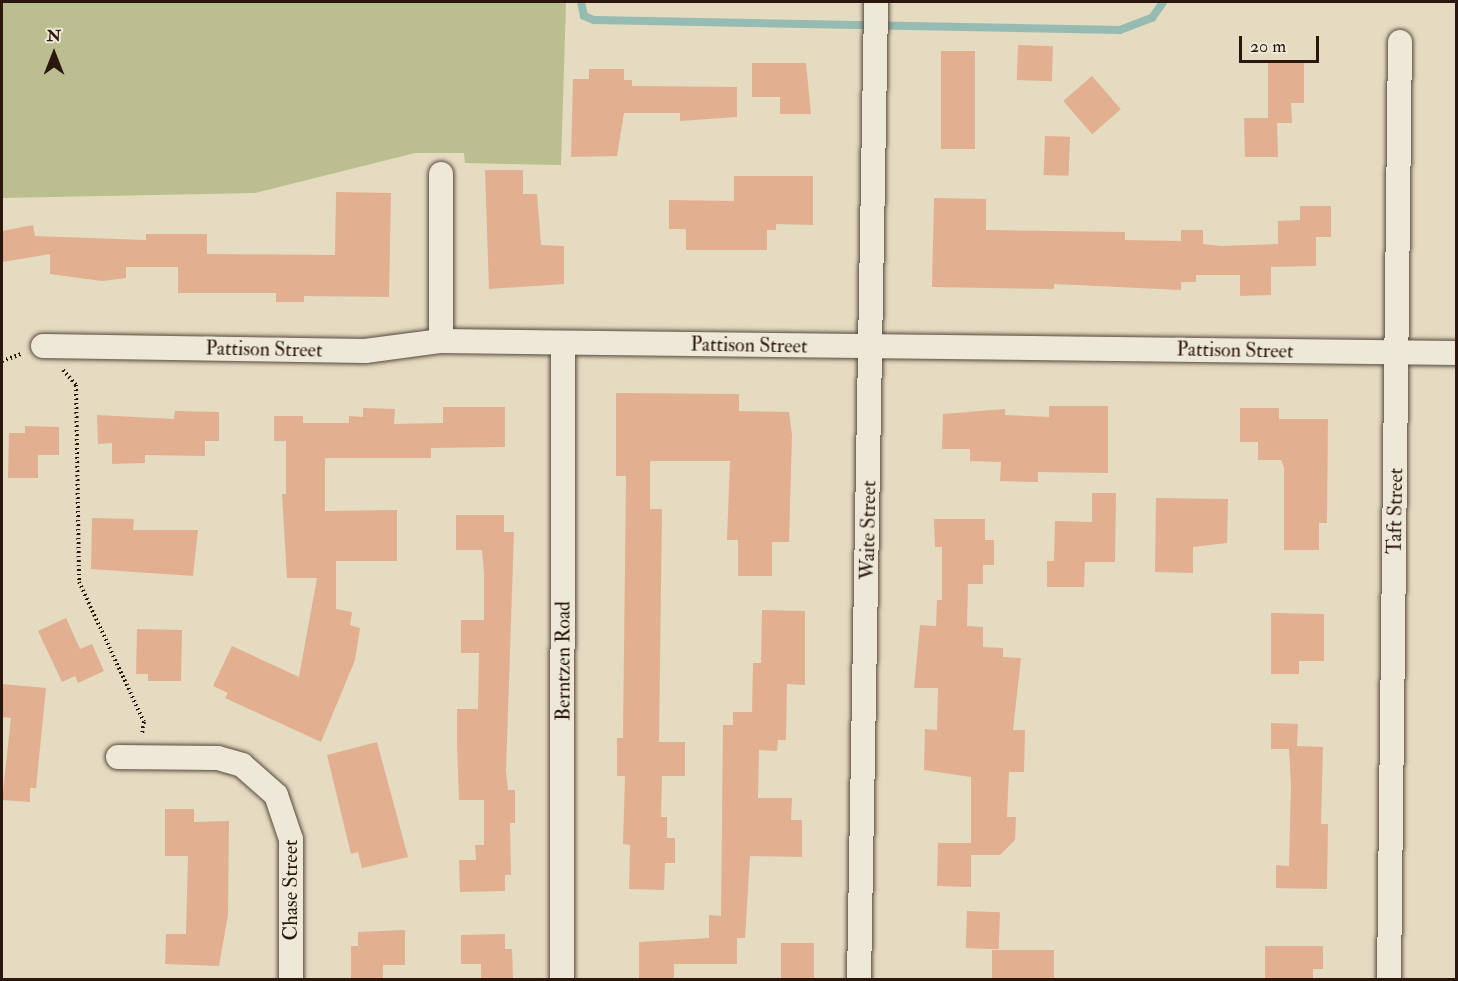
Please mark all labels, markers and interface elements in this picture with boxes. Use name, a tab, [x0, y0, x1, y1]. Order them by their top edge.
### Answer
north arrow	[24, 24, 84, 84]
scale bar	[1242, 24, 1322, 62]
text: N	[47, 26, 61, 46]
text: 20 m	[1250, 35, 1286, 58]
street label: Pattison Street	[690, 332, 808, 358]
street label: Pattison Street	[205, 336, 323, 362]
street label: Pattison Street	[1176, 337, 1294, 363]
street label: Taft Street	[1382, 468, 1408, 554]
street label: Waite Street	[855, 480, 881, 580]
street label: Berntzen Road	[551, 601, 575, 721]
street label: Chase Street	[278, 840, 302, 940]

